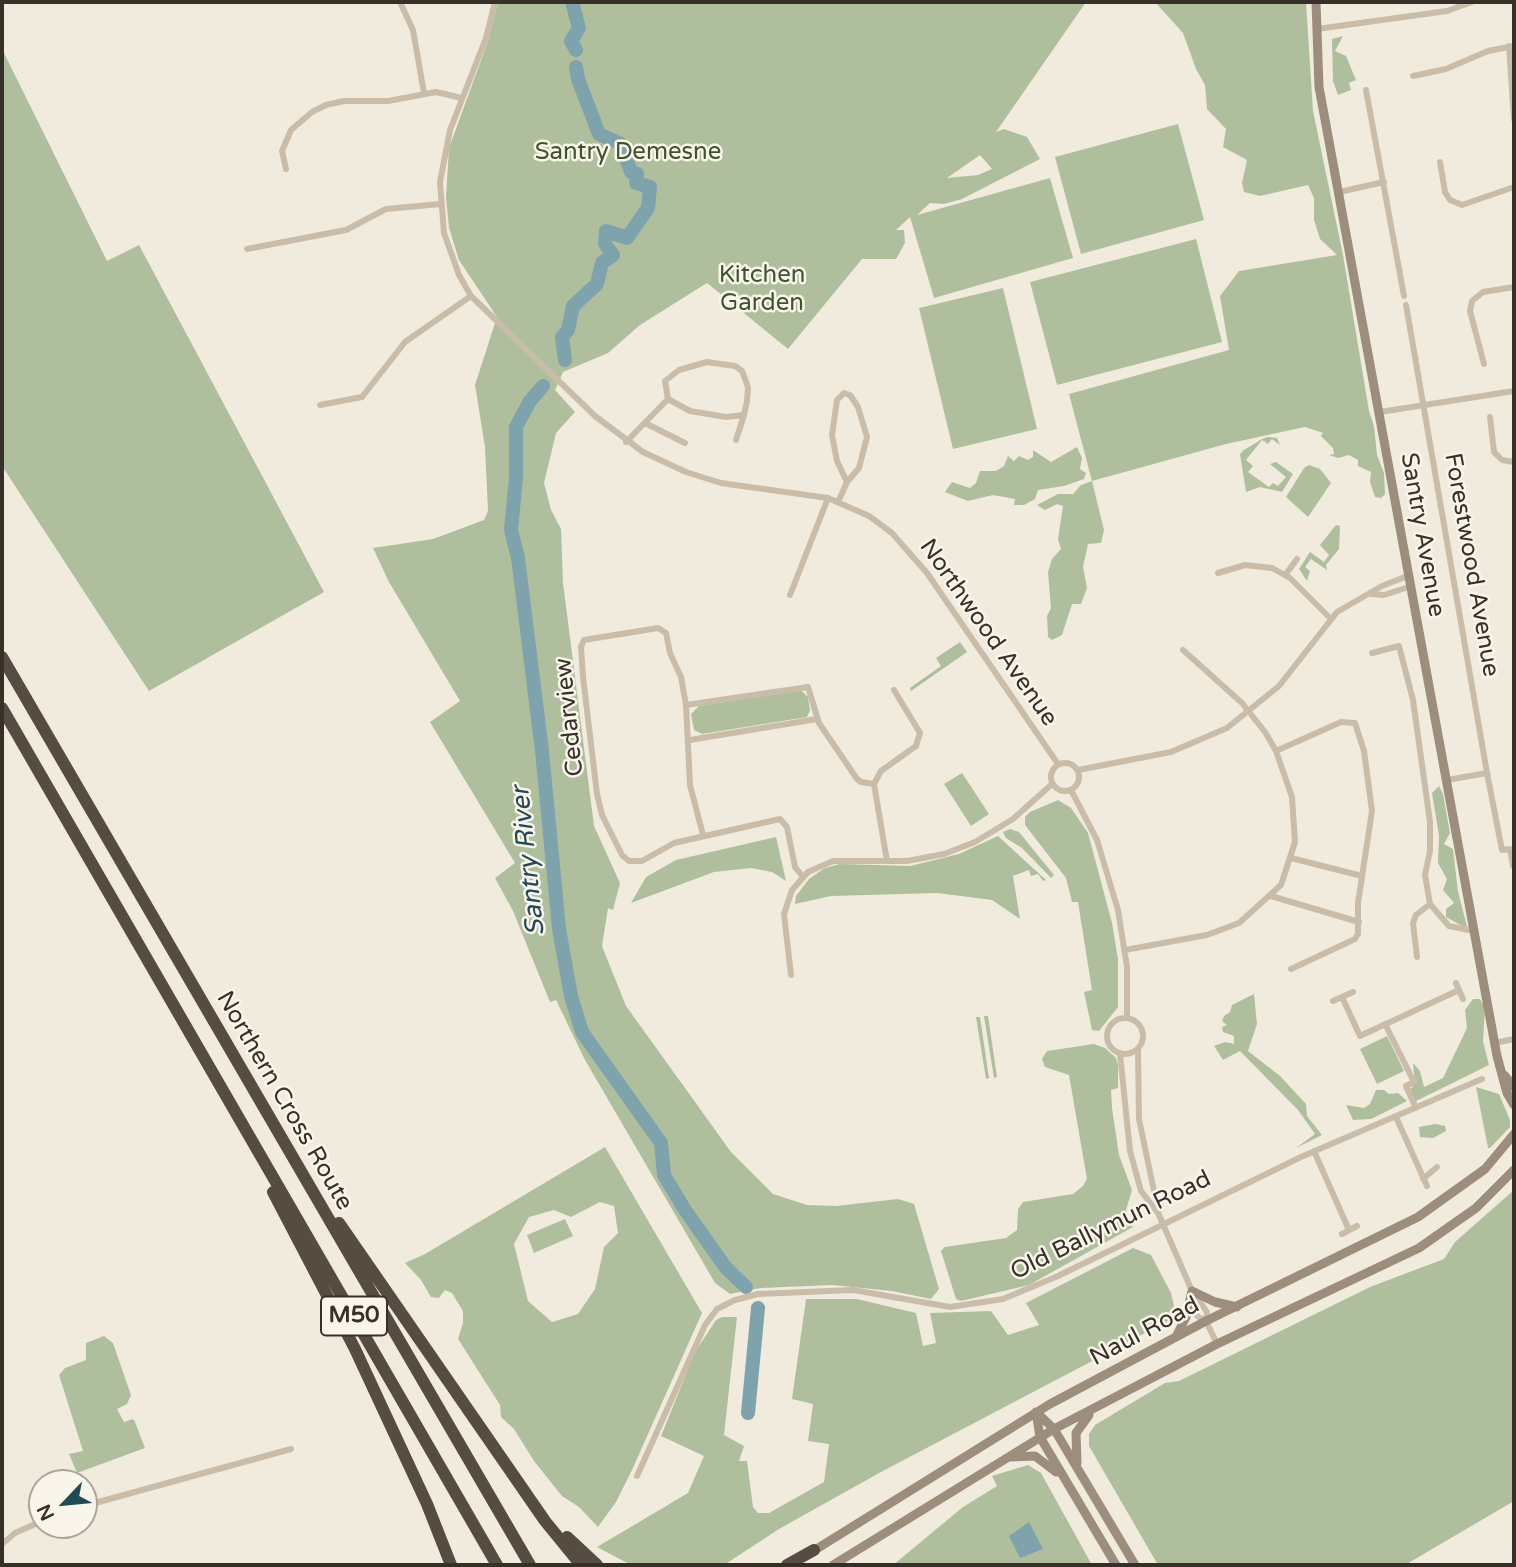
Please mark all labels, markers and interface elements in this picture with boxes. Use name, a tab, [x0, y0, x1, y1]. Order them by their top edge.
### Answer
park label: Santry Demesne	[535, 139, 721, 167]
park label: Kitchen Garden	[719, 262, 805, 318]
street label: Santry Avenue	[1393, 451, 1451, 619]
street label: Forestwood Avenue	[1437, 451, 1505, 679]
street label: Northwood Avenue	[913, 534, 1063, 732]
street label: Cedarview	[549, 656, 591, 778]
water label: Santry River	[506, 785, 552, 937]
street label: Northern Cross Route	[209, 986, 359, 1216]
street label: Old Ballymun Road	[1006, 1165, 1216, 1287]
street label: Naul Road	[1085, 1291, 1205, 1373]
road number: M50	[321, 1296, 387, 1336]
north arrow	[28, 1469, 98, 1539]
text: N	[33, 1501, 59, 1524]

